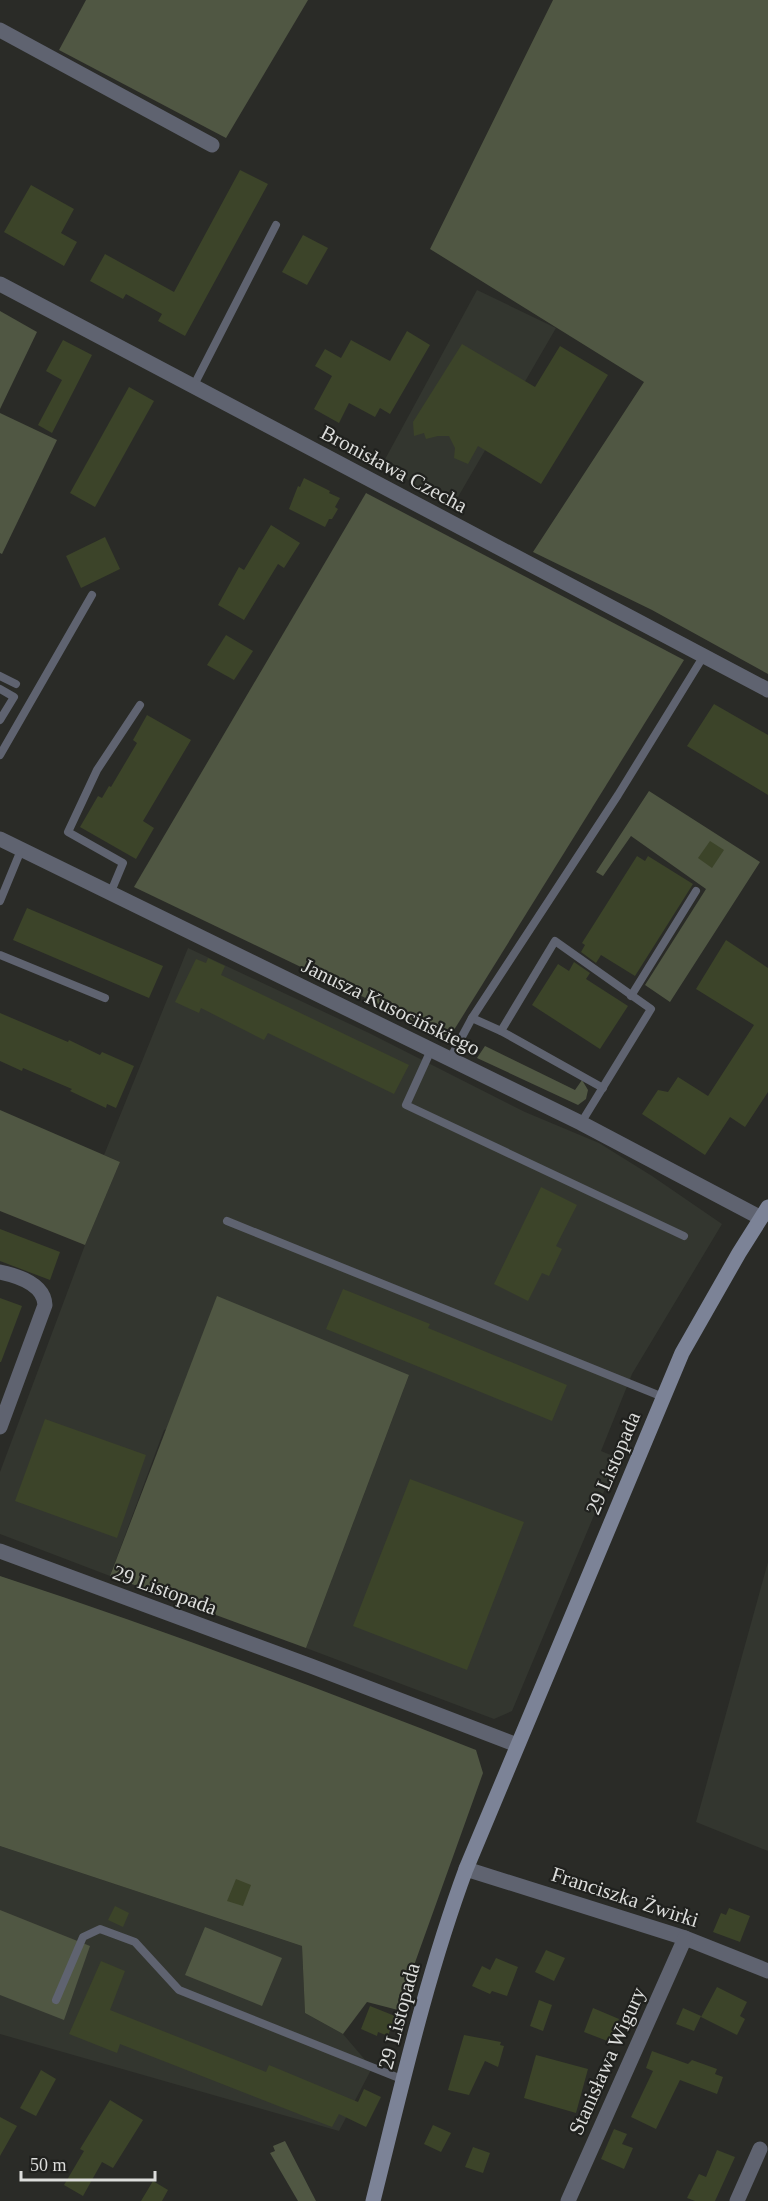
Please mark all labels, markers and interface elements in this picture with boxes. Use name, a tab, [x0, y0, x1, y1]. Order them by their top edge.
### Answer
street label: Bronisława Czecha	[317, 420, 472, 518]
street label: Janusza Kusocińskiego	[298, 953, 484, 1061]
street label: 29 Listopada	[581, 1407, 646, 1518]
street label: 29 Listopada	[110, 1560, 221, 1620]
street label: Franciszka Żwirki	[548, 1862, 702, 1932]
street label: 29 Listopada	[373, 1960, 425, 2072]
street label: Stanisława Wigury	[564, 1983, 651, 2139]
scale bar	[21, 2144, 154, 2182]
text: 50 m	[30, 2155, 67, 2175]

